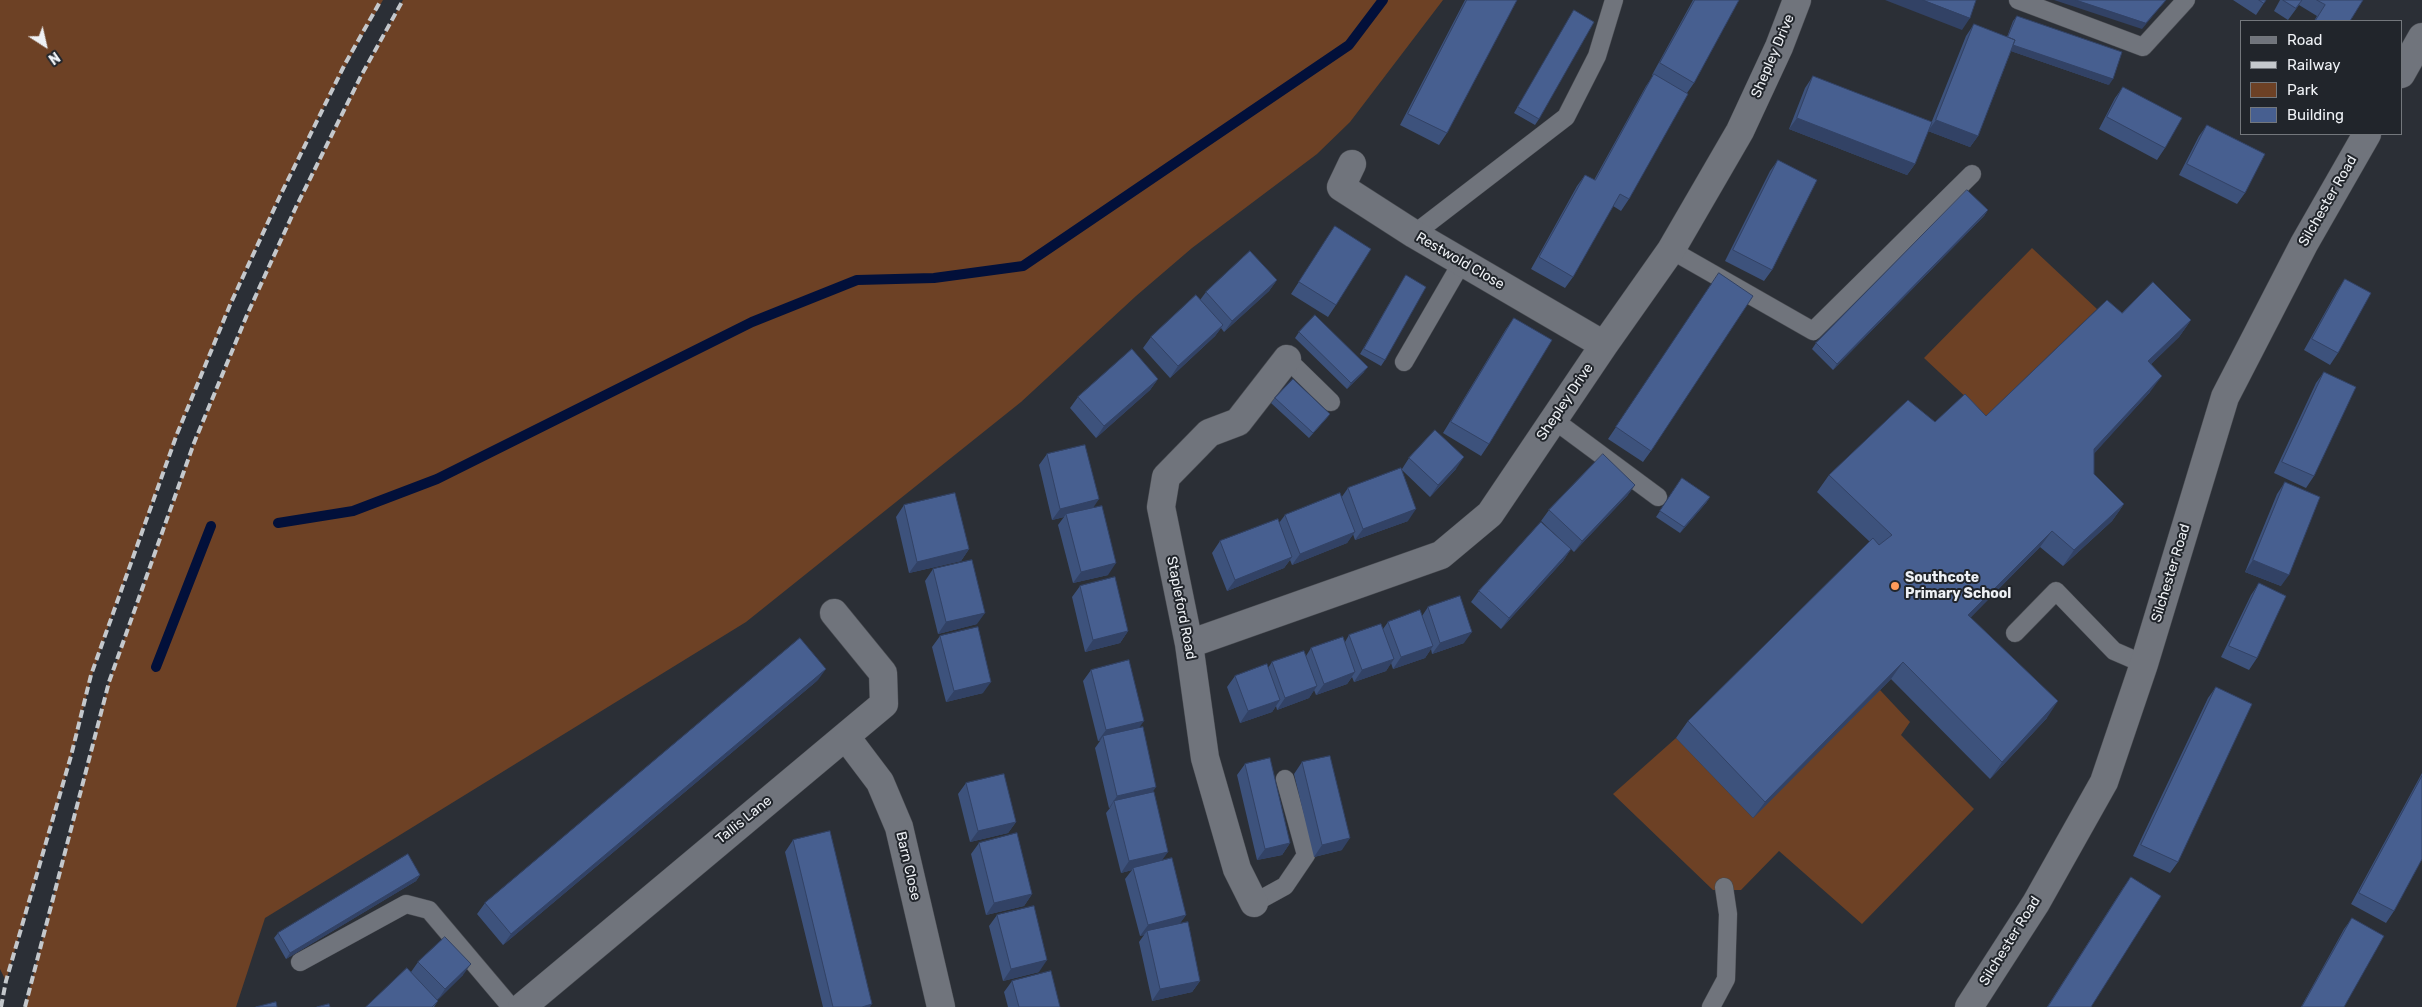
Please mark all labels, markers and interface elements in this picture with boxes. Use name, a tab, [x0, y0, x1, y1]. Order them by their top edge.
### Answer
street label: Shepley Drive	[1748, 12, 1798, 100]
north arrow	[20, 20, 70, 70]
legend	[2240, 20, 2402, 135]
text: Road	[2287, 31, 2323, 49]
text: N	[45, 48, 63, 68]
text: Railway	[2287, 56, 2341, 74]
text: Park	[2287, 81, 2318, 99]
text: Building	[2287, 106, 2344, 124]
street label: Silchester Road	[2295, 153, 2361, 249]
street label: Restwold Close	[1413, 229, 1507, 293]
street label: Shepley Drive	[1533, 360, 1597, 444]
street label: Silchester Road	[2148, 522, 2194, 624]
street label: Stapleford Road	[1163, 555, 1199, 661]
place label: Southcote Primary School	[1905, 570, 2011, 602]
marker: Southcote Primary School	[1889, 580, 1901, 592]
street label: Tallis Lane	[713, 792, 775, 848]
street label: Barn Close	[892, 830, 924, 902]
street label: Silchester Road	[1976, 893, 2044, 989]

